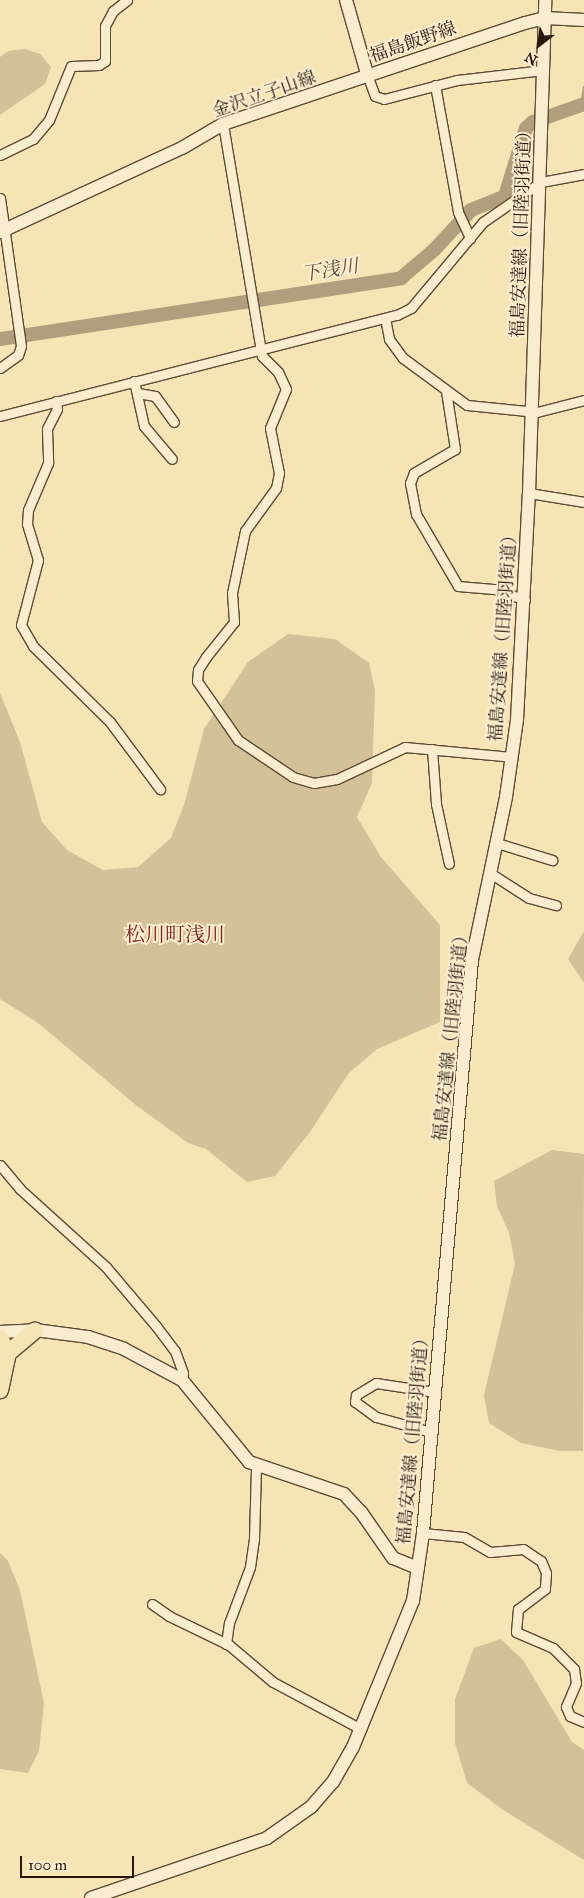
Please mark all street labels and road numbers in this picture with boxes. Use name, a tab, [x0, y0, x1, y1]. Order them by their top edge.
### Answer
street label: 福島飯野線	[367, 17, 459, 67]
street label: 金沢立子山線	[209, 66, 319, 122]
street label: 福島安達線（旧陸羽街道）	[506, 122, 536, 338]
street label: 福島安達線（旧陸羽街道）	[485, 526, 521, 742]
street label: 福島安達線（旧陸羽街道）	[429, 925, 473, 1143]
street label: 福島安達線（旧陸羽街道）	[393, 1328, 433, 1546]

